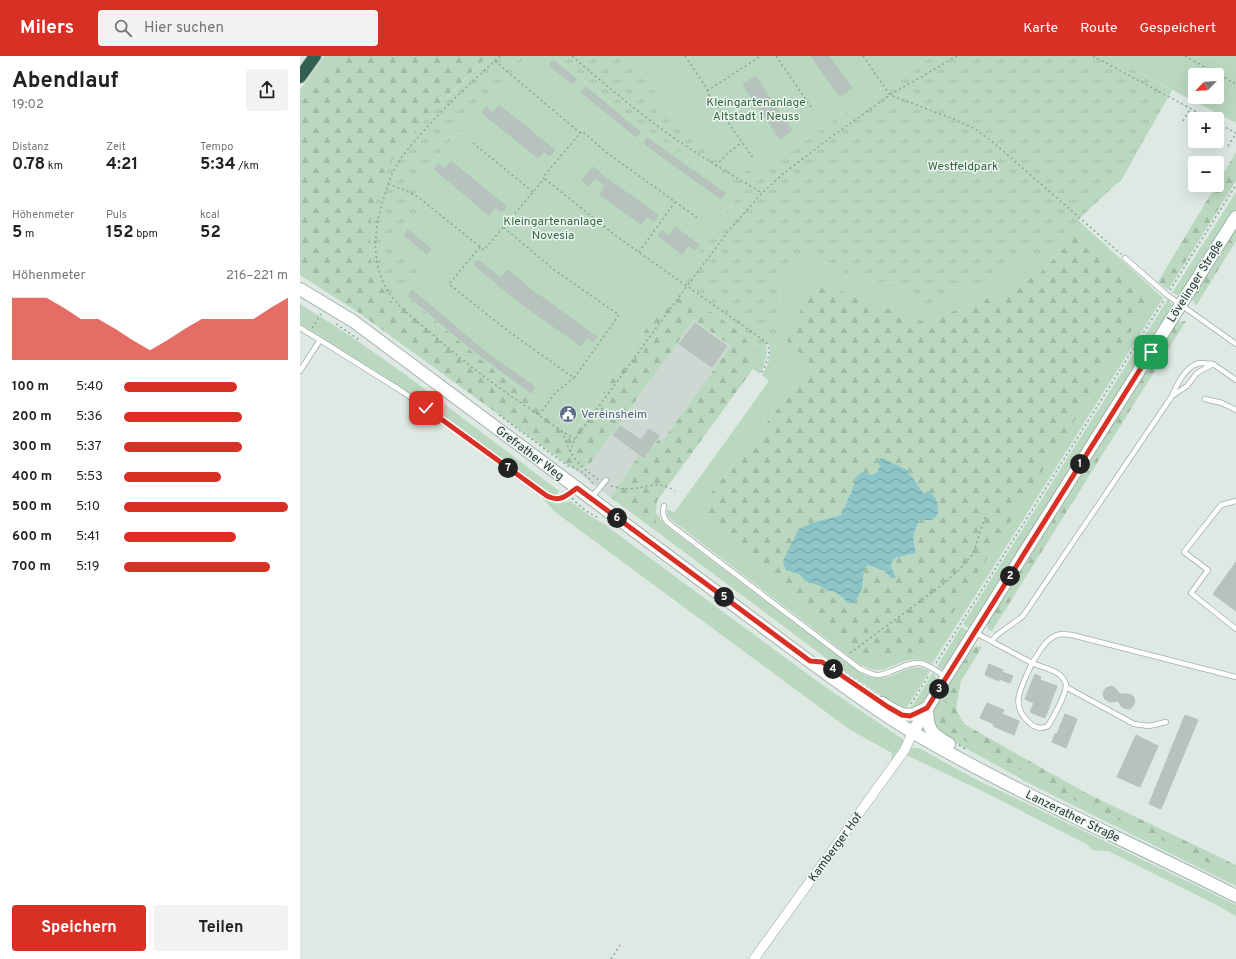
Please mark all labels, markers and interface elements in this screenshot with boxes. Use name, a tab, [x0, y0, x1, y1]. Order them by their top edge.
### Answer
search box	[98, 10, 378, 46]
text: Milers	[20, 16, 74, 40]
icon: search	[112, 17, 134, 39]
text: Hier suchen	[144, 19, 224, 38]
text: Karte	[1023, 20, 1058, 37]
text: Route	[1080, 20, 1117, 37]
text: Gespeichert	[1139, 20, 1216, 37]
text: Abendlauf	[12, 68, 118, 95]
north arrow	[1188, 68, 1224, 104]
map controls	[1188, 68, 1224, 192]
button: share	[246, 69, 288, 111]
park label: Kleingartenanlage Altstadt 1 Neuss	[706, 95, 806, 125]
text: 19:02	[12, 97, 44, 113]
button: +	[1188, 112, 1224, 148]
text: Distanz	[12, 140, 49, 154]
text: Zeit	[106, 140, 126, 154]
text: Tempo	[200, 140, 233, 154]
text: 0.78	[12, 154, 45, 176]
text: 4:21	[106, 154, 138, 176]
text: 5:34	[200, 154, 236, 176]
button: −	[1188, 156, 1224, 192]
text: km	[45, 159, 63, 173]
text: /km	[236, 159, 259, 173]
park label: Westfeldpark	[928, 159, 998, 175]
text: Höhenmeter	[12, 208, 74, 222]
text: Puls	[106, 208, 127, 222]
text: kcal	[200, 208, 220, 222]
park label: Kleingartenanlage Novesia	[503, 214, 603, 244]
text: 5	[12, 222, 22, 244]
text: 152	[106, 222, 134, 244]
text: 52	[200, 222, 221, 244]
text: m	[22, 227, 34, 241]
text: bpm	[134, 227, 158, 241]
street label: Lövelinger Straße	[1164, 237, 1228, 326]
text: Höhenmeter	[12, 268, 86, 284]
text: 216–221 m	[226, 268, 288, 284]
pin	[1134, 335, 1168, 369]
icon: arrive	[1140, 341, 1162, 363]
text: 100 m	[12, 379, 49, 395]
text: 5:40	[76, 379, 103, 395]
pin	[409, 391, 443, 425]
icon: check	[415, 397, 437, 419]
public building icon: Vereinsheim	[558, 404, 578, 424]
place label: Vereinsheim	[581, 407, 647, 423]
text: 200 m	[12, 409, 52, 425]
text: 5:36	[76, 409, 103, 425]
street label: Grefrather Weg	[492, 423, 567, 485]
text: 300 m	[12, 439, 51, 455]
text: 5:37	[76, 439, 101, 455]
pin: 1	[1070, 454, 1090, 474]
text: 1	[1078, 457, 1082, 471]
pin: 7	[498, 458, 518, 478]
text: 7	[505, 461, 511, 475]
text: 400 m	[12, 469, 52, 485]
text: 5:53	[76, 469, 103, 485]
text: 500 m	[12, 499, 52, 515]
text: 5:10	[76, 499, 100, 515]
pin: 6	[607, 508, 627, 528]
text: 6	[614, 511, 620, 525]
text: 600 m	[12, 529, 52, 545]
text: 5:41	[76, 529, 100, 545]
text: 700 m	[12, 559, 51, 575]
text: 5:19	[76, 559, 100, 575]
pin: 2	[1000, 566, 1020, 586]
text: 2	[1007, 569, 1013, 583]
pin: 5	[714, 587, 734, 607]
text: 5	[721, 590, 727, 604]
pin: 4	[823, 659, 843, 679]
text: 4	[829, 662, 837, 676]
pin: 3	[929, 679, 949, 699]
text: 3	[936, 682, 942, 696]
street label: Lanzerather Straße	[1023, 787, 1122, 847]
street label: Kamberger Hof	[805, 810, 866, 885]
button: Speichern	[12, 905, 146, 951]
button: Teilen	[154, 905, 288, 951]

